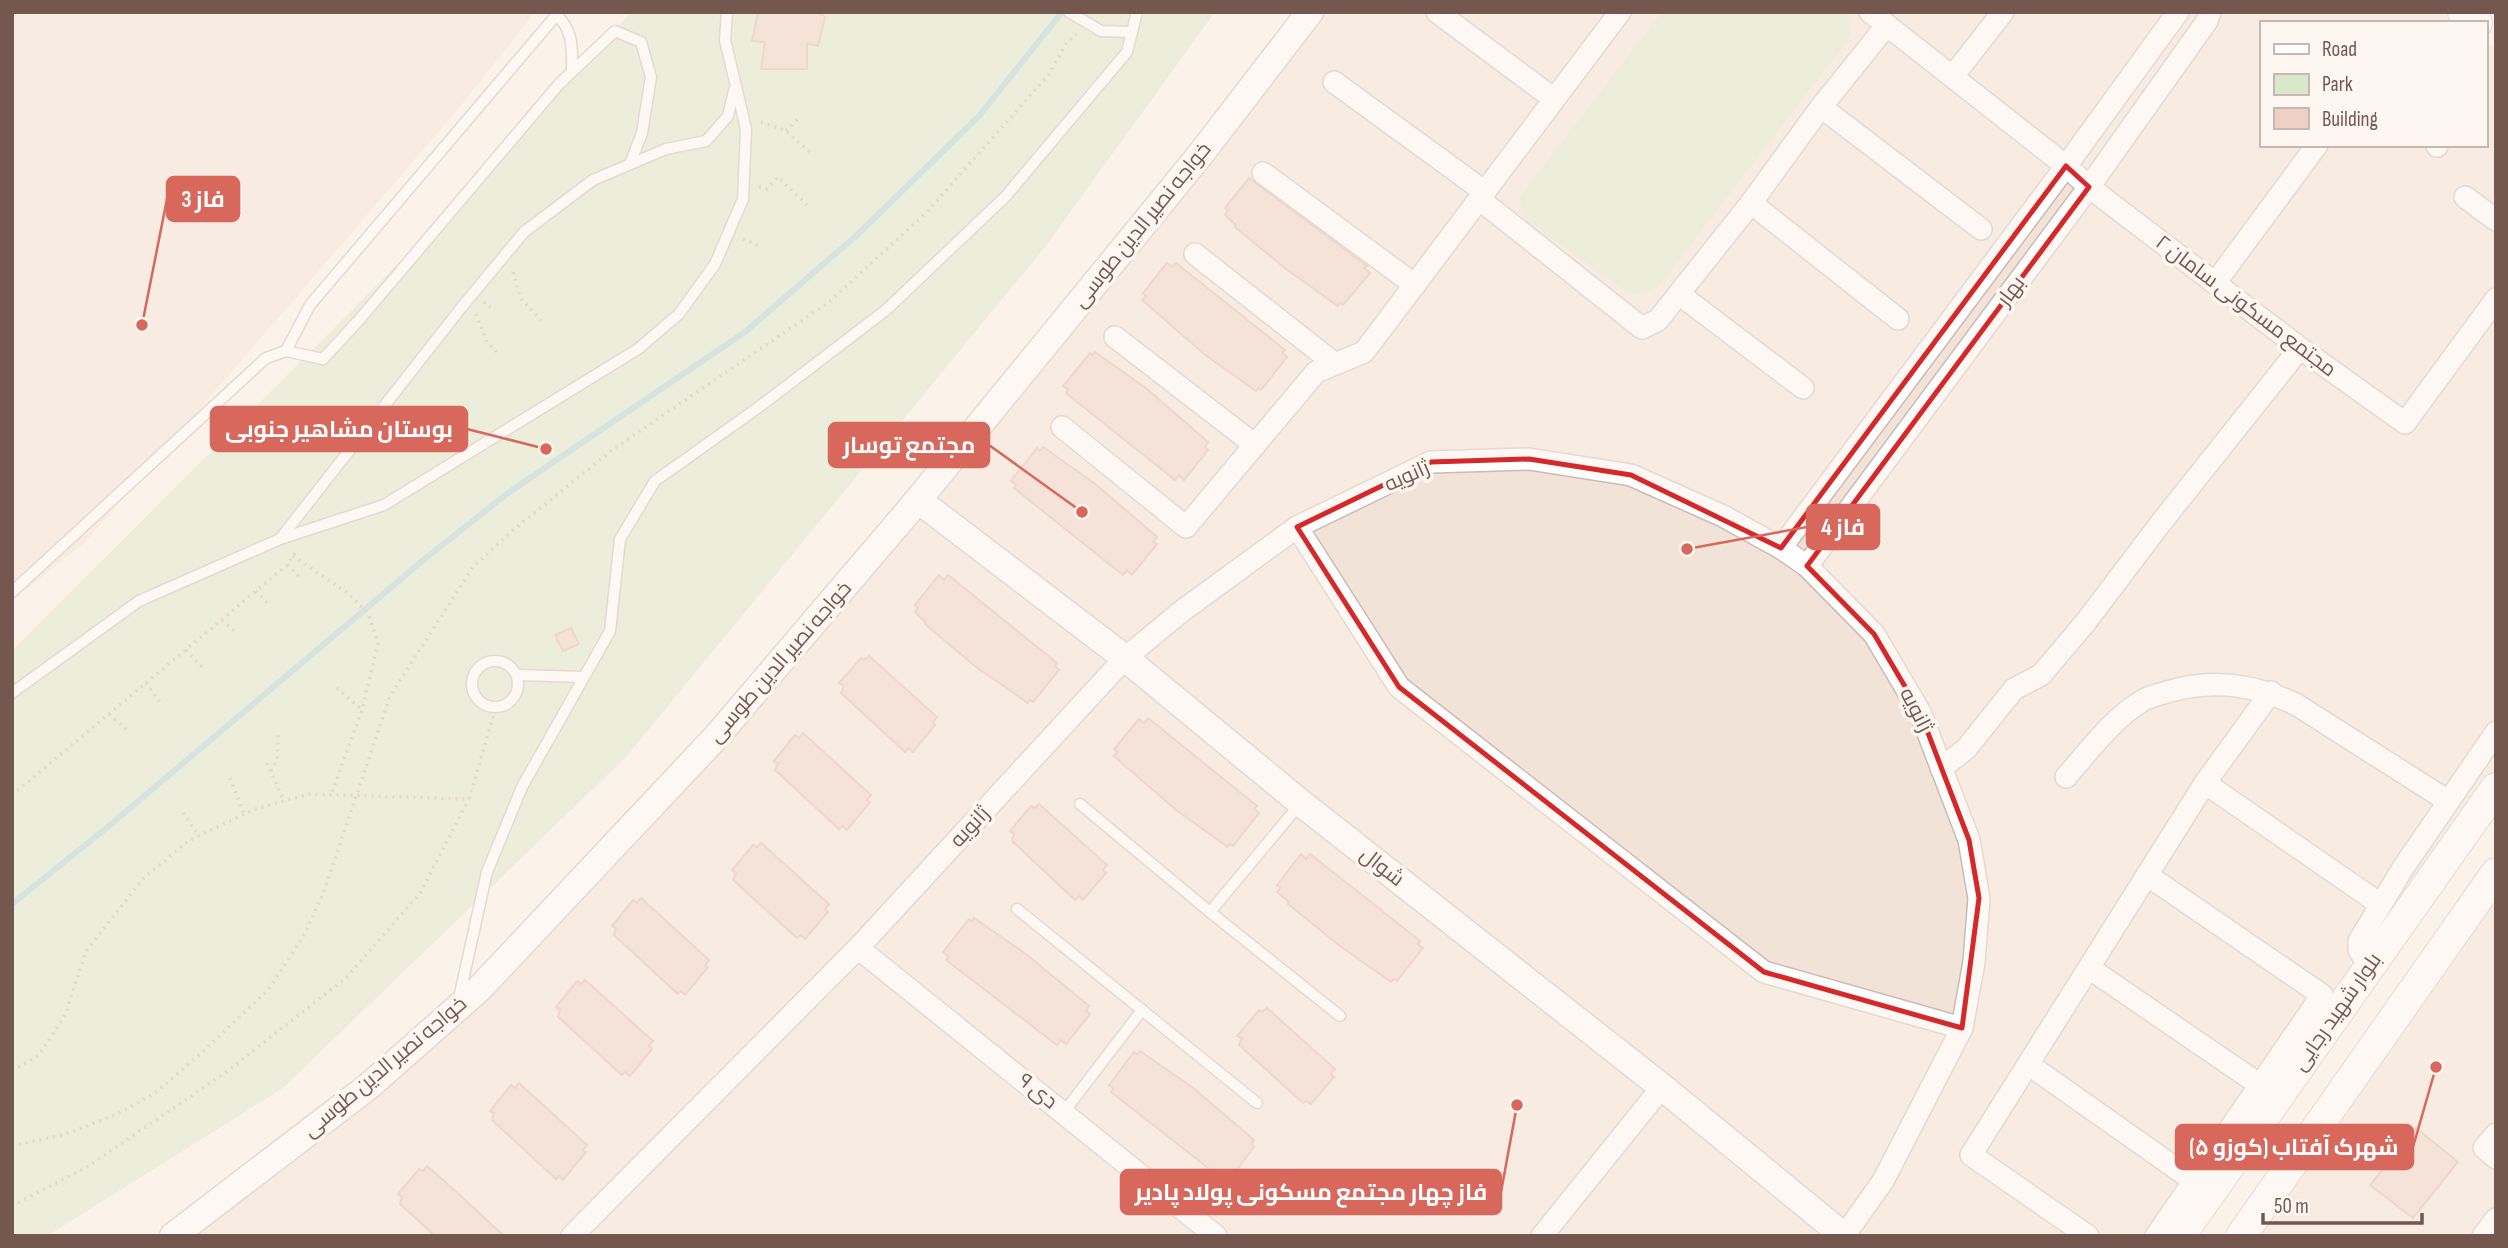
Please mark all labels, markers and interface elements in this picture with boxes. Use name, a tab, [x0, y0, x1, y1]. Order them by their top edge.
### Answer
legend	[2260, 21, 2487, 147]
text: Road	[2322, 37, 2357, 62]
text: Park	[2322, 72, 2353, 97]
text: Building	[2322, 107, 2378, 132]
street label: خواجه نصیر الدین طوسی	[1068, 137, 1216, 313]
callout: فاز 3	[167, 177, 239, 221]
text: فاز 3	[181, 186, 225, 214]
street label: مجتمع مسکونی سامان ۲	[2150, 230, 2341, 383]
street label: بهار	[1991, 271, 2030, 312]
callout: بوستان مشاهیر جنوبی	[211, 407, 467, 451]
text: بوستان مشاهیر جنوبی	[225, 416, 453, 444]
callout: مجتمع توسار	[829, 423, 989, 467]
text: مجتمع توسار	[842, 432, 975, 461]
street label: ژانویه	[1381, 455, 1434, 497]
callout: فاز 4	[1807, 505, 1879, 549]
text: فاز 4	[1821, 514, 1865, 542]
street label: خواجه نصیر الدین طوسی	[703, 576, 857, 748]
street label: ژانویه	[1894, 684, 1938, 737]
street label: ژانویه	[945, 801, 995, 853]
street label: شوال	[1355, 842, 1409, 892]
street label: بلوار شهید رجایی	[2287, 948, 2387, 1076]
street label: خواجه نصیر الدین طوسی	[298, 991, 472, 1143]
street label: ۹ دی	[1013, 1068, 1063, 1114]
callout: شهرک آفتاب (کوزو ۵)	[2176, 1125, 2413, 1169]
text: شهرک آفتاب (کوزو ۵)	[2189, 1134, 2399, 1162]
callout: فاز چهار مجتمع مسکونی پولاد پادیر	[1121, 1170, 1501, 1214]
text: فاز چهار مجتمع مسکونی پولاد پادیر	[1134, 1179, 1487, 1208]
scale bar	[2263, 1182, 2422, 1226]
text: 50 m	[2274, 1194, 2309, 1219]

